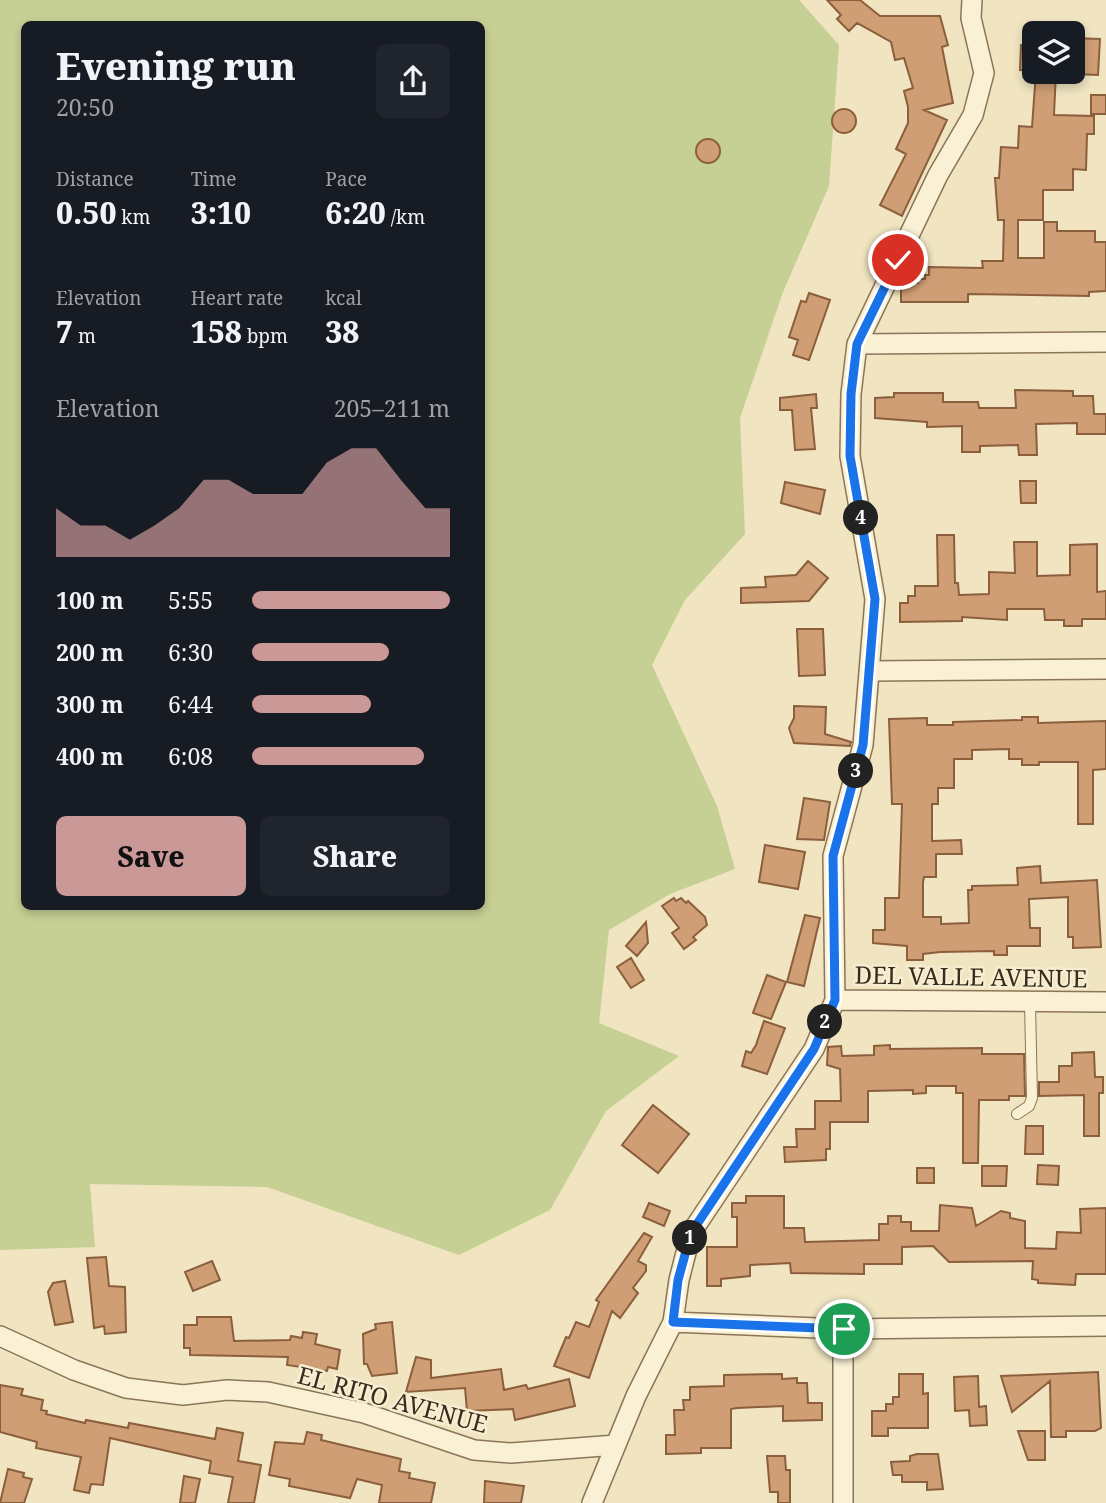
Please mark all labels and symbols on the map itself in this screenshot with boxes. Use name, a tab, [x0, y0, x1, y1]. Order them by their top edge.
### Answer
pin	[868, 230, 928, 290]
pin: 4	[844, 500, 878, 536]
pin: 3	[838, 754, 874, 788]
street label: DEL VALLE AVENUE	[854, 957, 1088, 995]
pin: 2	[808, 1004, 842, 1040]
pin: 1	[672, 1220, 708, 1256]
pin	[814, 1299, 874, 1359]
street label: EL RITO AVENUE	[294, 1358, 492, 1440]

